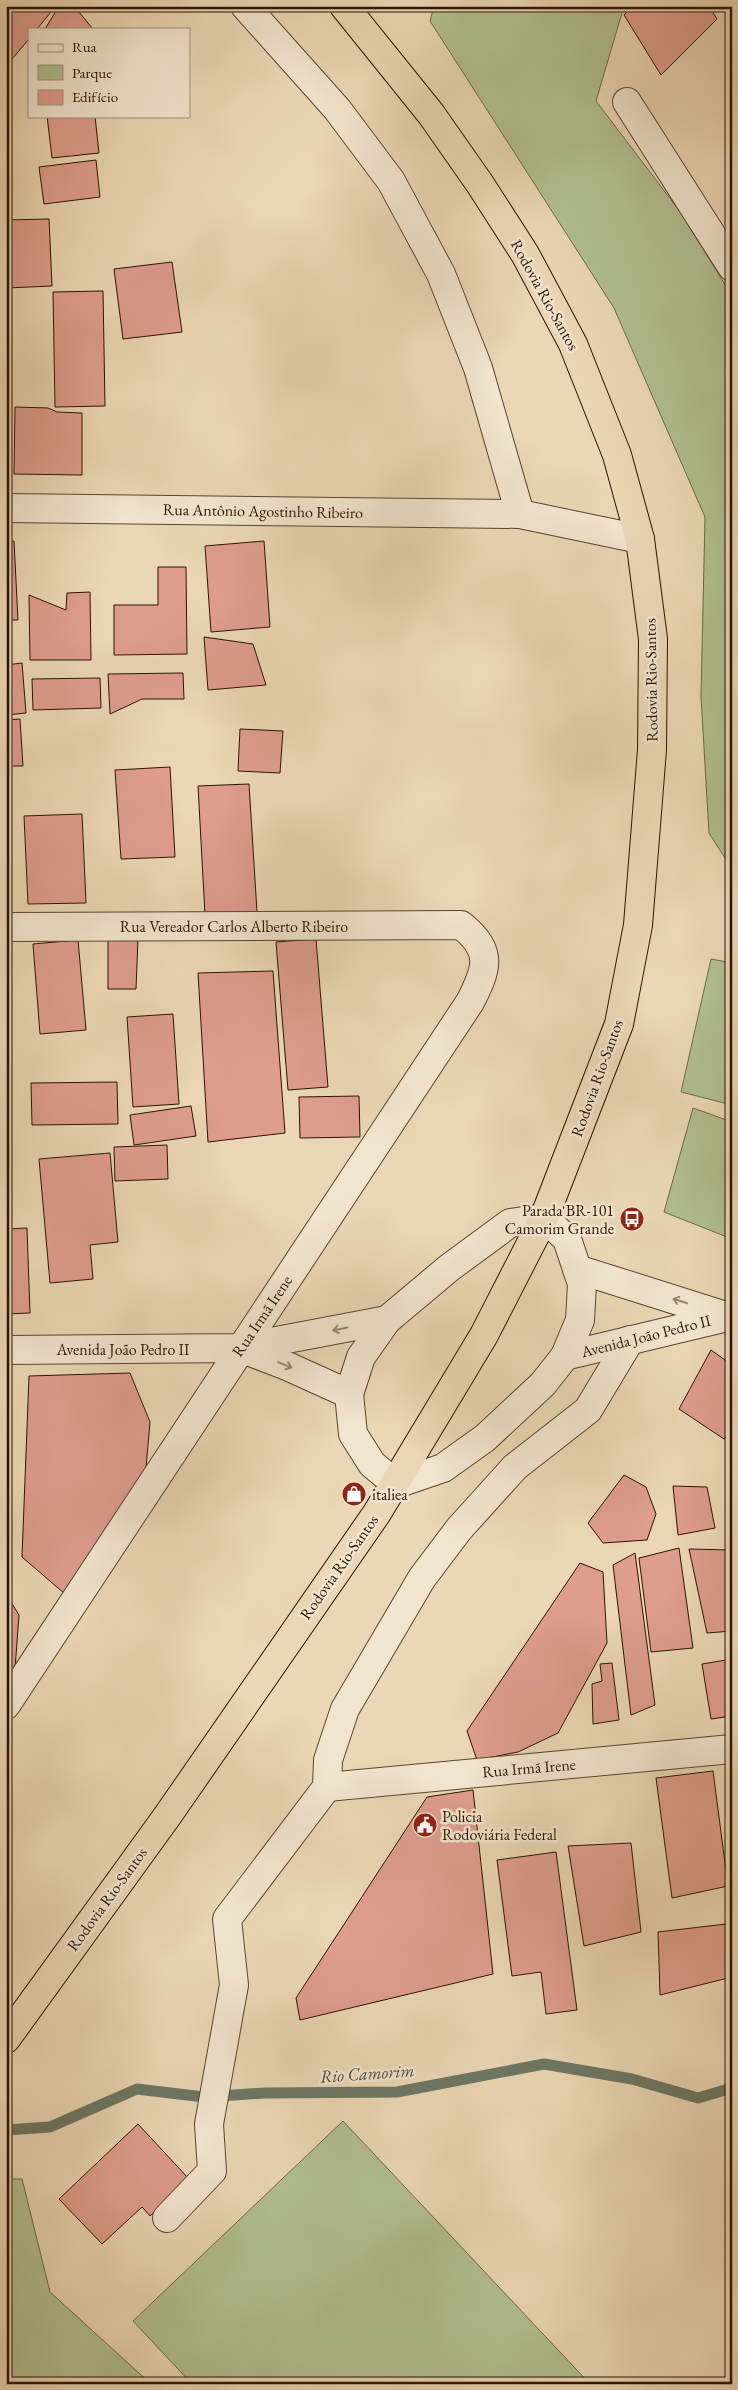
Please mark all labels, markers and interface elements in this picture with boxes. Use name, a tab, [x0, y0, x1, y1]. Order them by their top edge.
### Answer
legend	[28, 28, 190, 118]
text: Rua	[72, 37, 97, 56]
text: Parque	[72, 63, 112, 82]
text: Edifício	[72, 87, 118, 106]
street label: Rodovia Rio-Santos	[506, 236, 584, 354]
street label: Rua Antônio Agostinho Ribeiro	[163, 499, 363, 523]
street label: Rodovia Rio-Santos	[639, 618, 663, 742]
street label: Rua Vereador Carlos Alberto Ribeiro	[120, 916, 348, 937]
street label: Rodovia Rio-Santos	[566, 1016, 628, 1140]
place label: Parada BR-101 Camorim Grande	[505, 1200, 614, 1239]
bus stop icon: Parada BR-101 Camorim Grande	[619, 1206, 645, 1232]
street label: Rua Irmã Irene	[227, 1271, 297, 1361]
one-way arrow	[672, 1296, 688, 1306]
street label: Avenida João Pedro II	[578, 1310, 714, 1363]
one-way arrow	[332, 1325, 348, 1334]
street label: Avenida João Pedro II	[56, 1339, 190, 1360]
one-way arrow	[278, 1362, 293, 1371]
shop icon: italiea	[341, 1481, 367, 1507]
place label: italiea	[372, 1484, 408, 1505]
street label: Rodovia Rio-Santos	[295, 1510, 383, 1624]
street label: Rua Irmã Irene	[481, 1753, 577, 1783]
place label: Policia Rodoviária Federal	[442, 1806, 557, 1845]
public building icon: Policia Rodoviária Federal	[412, 1812, 438, 1838]
street label: Rodovia Rio-Santos	[62, 1843, 152, 1955]
water label: Rio Camorim	[319, 2058, 415, 2088]

